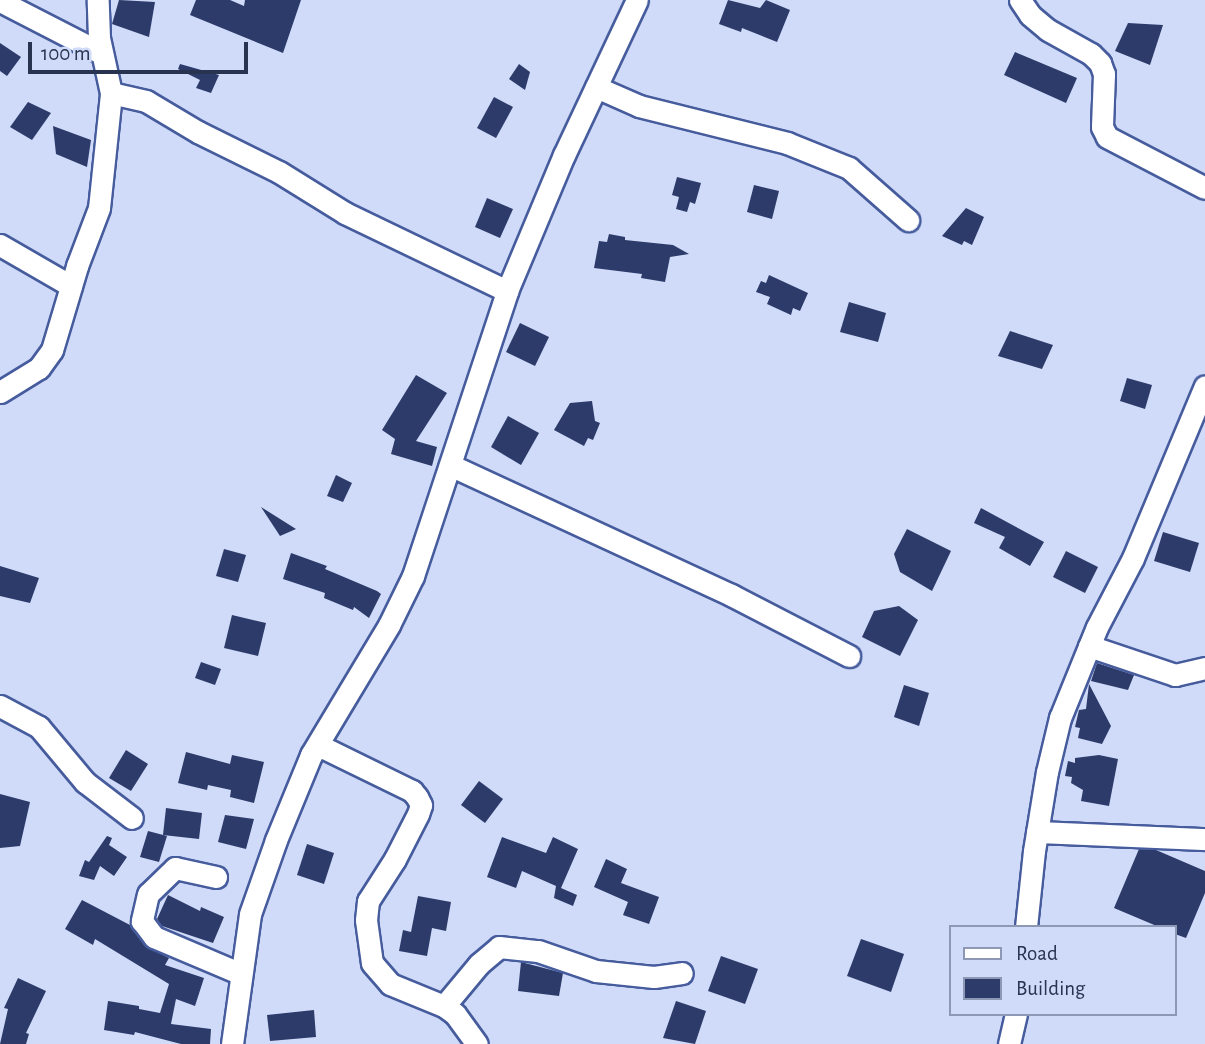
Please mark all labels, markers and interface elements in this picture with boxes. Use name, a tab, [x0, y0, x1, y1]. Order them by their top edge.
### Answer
scale bar	[32, 28, 252, 72]
text: 100 m	[41, 43, 91, 64]
legend	[950, 925, 1177, 1016]
text: Road	[1016, 943, 1058, 964]
text: Building	[1016, 978, 1085, 999]

